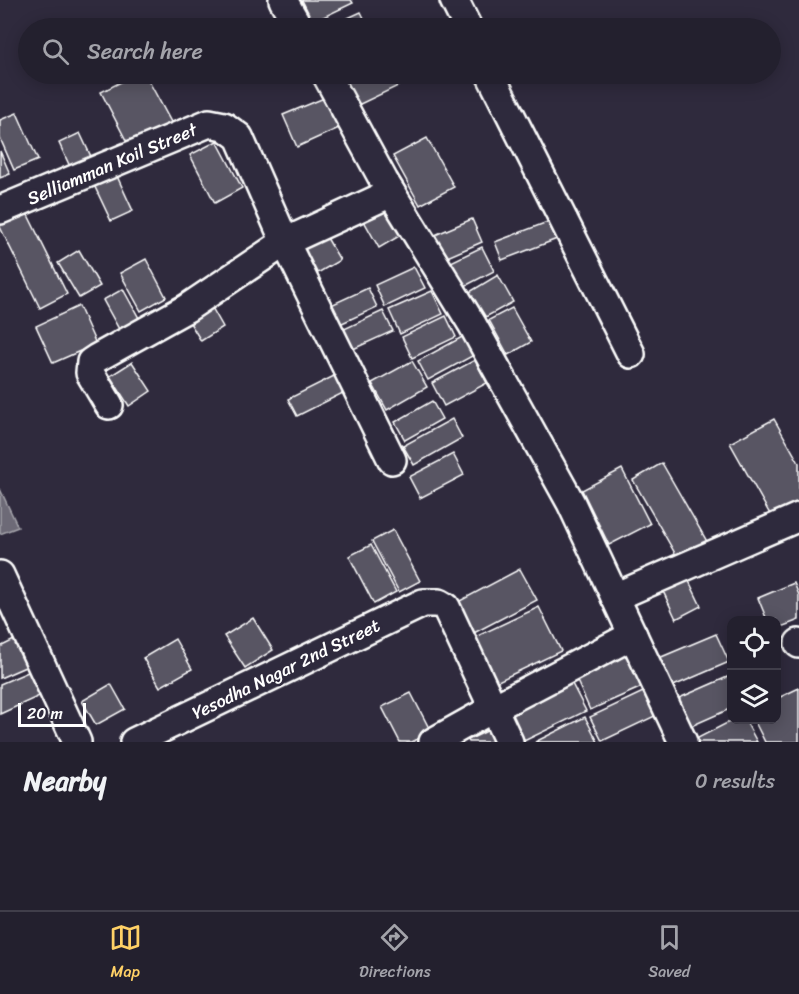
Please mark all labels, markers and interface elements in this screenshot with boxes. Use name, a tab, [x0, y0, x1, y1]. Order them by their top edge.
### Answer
search box	[18, 18, 781, 84]
text: Search here	[87, 32, 203, 71]
icon: search	[39, 35, 72, 68]
street label: Selliamman Koil Street	[22, 113, 203, 214]
street label: Yesodha Nagar 2nd Street	[186, 609, 386, 729]
map controls	[727, 616, 781, 724]
button: locate	[727, 616, 781, 670]
button: layers	[727, 670, 781, 724]
text: 20 m	[27, 699, 63, 728]
scale bar	[18, 700, 86, 728]
text: Nearby	[24, 758, 106, 804]
text: 0 results	[695, 764, 775, 799]
tab: Map	[109, 921, 142, 986]
tab: Directions	[359, 921, 431, 986]
tab: Saved	[648, 921, 690, 986]

